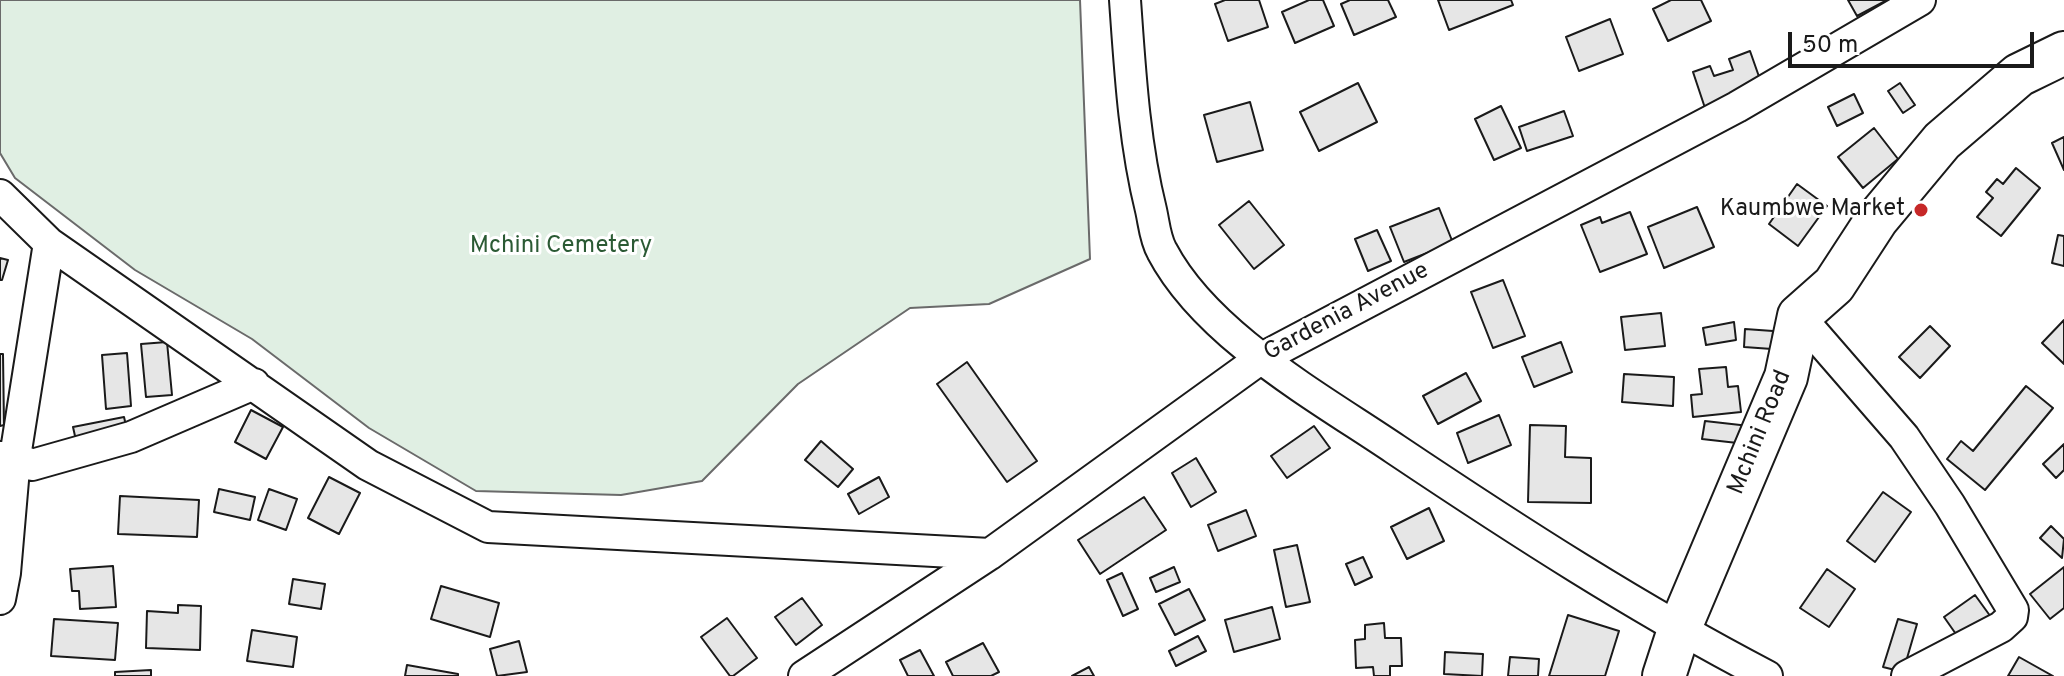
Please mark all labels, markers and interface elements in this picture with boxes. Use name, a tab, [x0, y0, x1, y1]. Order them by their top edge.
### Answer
scale bar	[1792, 16, 2038, 66]
text: 50 m	[1802, 31, 1858, 61]
place label: Kaumbwe Market	[1720, 196, 1905, 224]
marker: Kaumbwe Market	[1912, 201, 1930, 219]
park label: Mchini Cemetery	[470, 233, 652, 261]
street label: Gardenia Avenue	[1259, 257, 1435, 369]
street label: Mchini Road	[1723, 367, 1799, 499]

